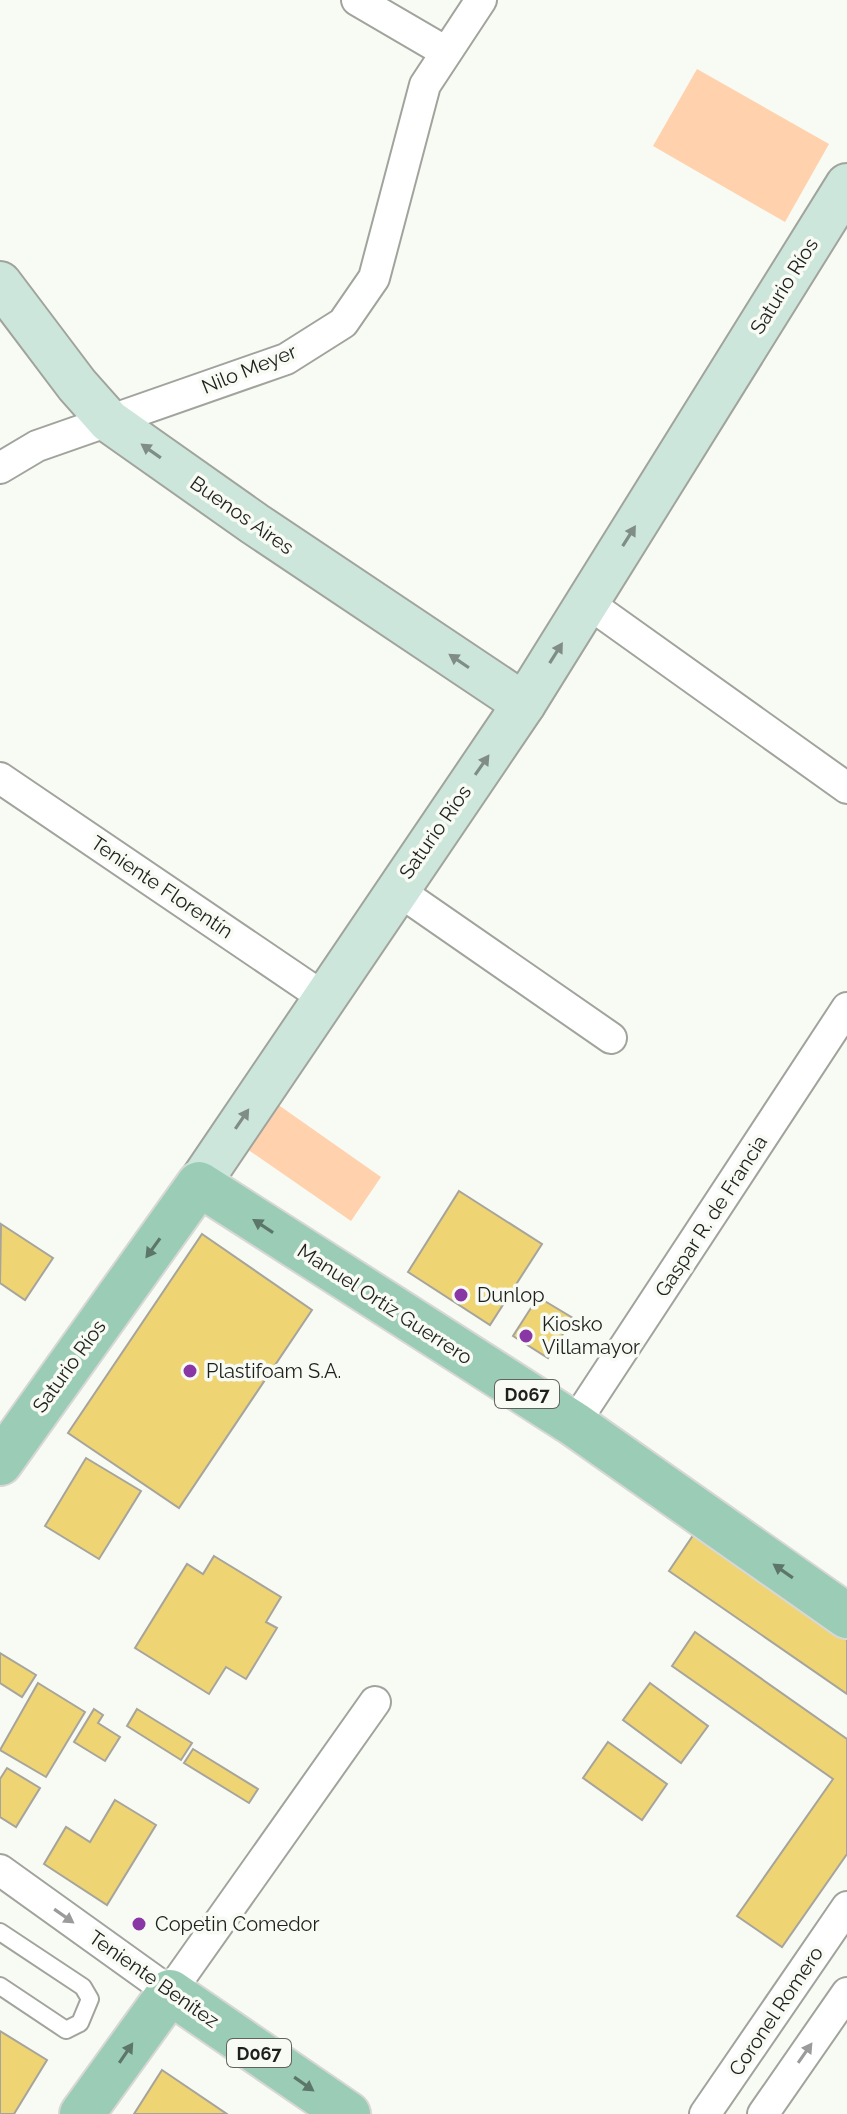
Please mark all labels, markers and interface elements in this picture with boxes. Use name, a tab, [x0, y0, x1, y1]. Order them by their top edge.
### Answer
street label: Saturio Ríos	[745, 234, 823, 338]
street label: Nilo Meyer	[198, 339, 300, 399]
one-way arrow	[141, 444, 162, 459]
street label: Buenos Aires	[186, 471, 298, 559]
one-way arrow	[621, 525, 636, 548]
one-way arrow	[548, 643, 563, 664]
one-way arrow	[448, 654, 470, 668]
one-way arrow	[474, 755, 489, 776]
street label: Saturio Ríos	[394, 781, 476, 883]
street label: Teniente Florentín	[86, 831, 238, 943]
one-way arrow	[234, 1109, 249, 1130]
street label: Gaspar R. de Francia	[650, 1131, 772, 1301]
one-way arrow	[253, 1218, 274, 1233]
one-way arrow	[145, 1237, 161, 1259]
street label: Manuel Ortíz Guerrero	[293, 1239, 477, 1370]
place label: Dunlop	[477, 1283, 545, 1307]
marker: Dunlop	[452, 1286, 470, 1304]
place label: Kiosko Villamayor	[542, 1312, 640, 1359]
street label: Saturio Ríos	[27, 1315, 111, 1417]
marker: Kiosko Villamayor	[517, 1327, 535, 1345]
place label: Plastifoam S.A.	[206, 1359, 341, 1383]
marker: Plastifoam S.A.	[181, 1362, 199, 1380]
road number: D067	[495, 1380, 559, 1408]
one-way arrow	[773, 1564, 794, 1579]
one-way arrow	[53, 1908, 74, 1923]
place label: Copetin Comedor	[155, 1912, 320, 1936]
marker: Copetin Comedor	[130, 1915, 148, 1933]
street label: Teniente Benítez	[84, 1925, 224, 2033]
street label: Coronel Romero	[724, 1942, 828, 2080]
road number: D067	[227, 2039, 291, 2067]
one-way arrow	[118, 2042, 133, 2063]
one-way arrow	[797, 2043, 812, 2064]
one-way arrow	[293, 2076, 314, 2091]

